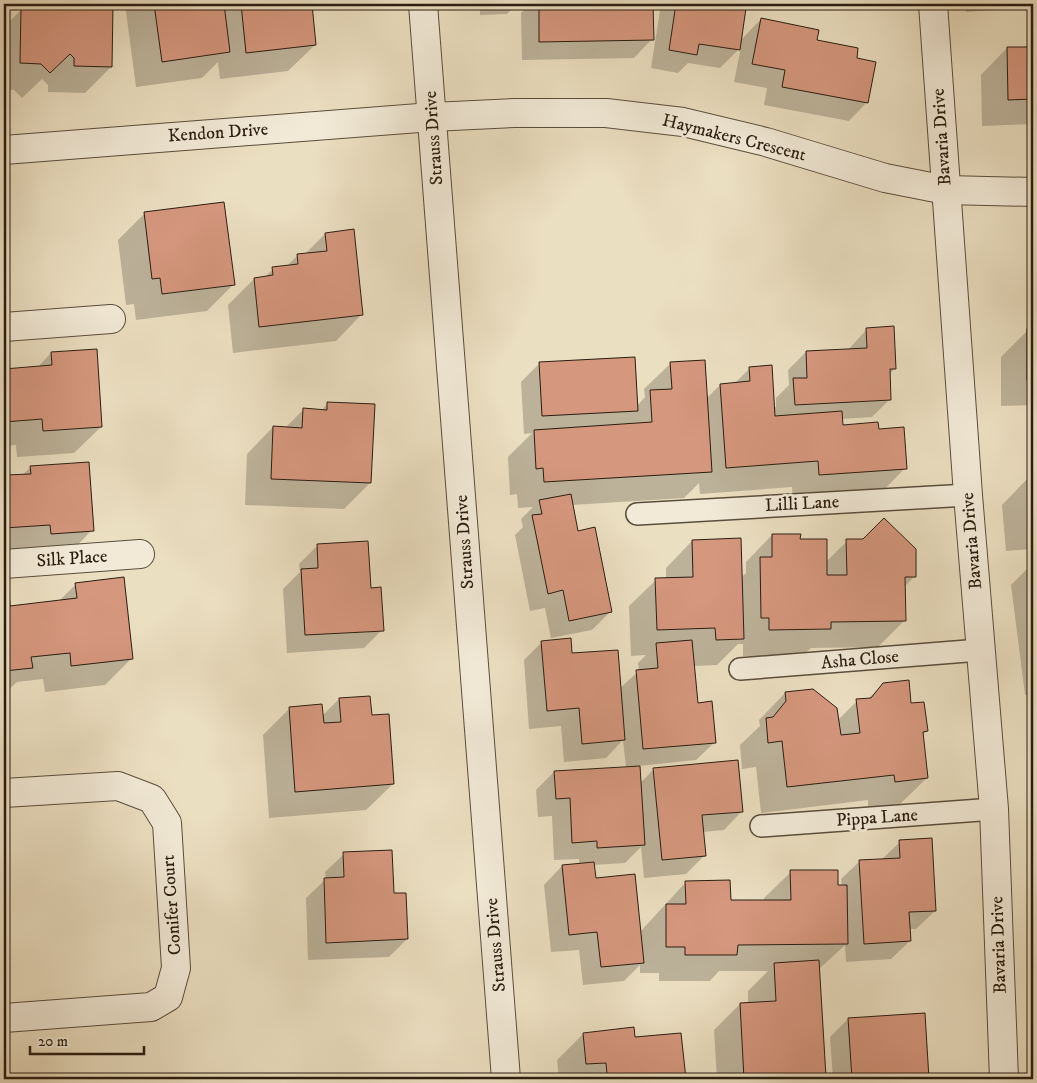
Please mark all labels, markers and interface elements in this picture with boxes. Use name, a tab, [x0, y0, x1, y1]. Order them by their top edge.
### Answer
street label: Bavaria Drive	[928, 88, 956, 186]
street label: Strauss Drive	[420, 90, 448, 186]
street label: Haymakers Crescent	[660, 109, 808, 167]
street label: Kendon Drive	[167, 119, 269, 147]
street label: Lilli Lane	[764, 491, 840, 517]
street label: Bavaria Drive	[957, 491, 987, 591]
street label: Strauss Drive	[451, 494, 479, 590]
street label: Silk Place	[36, 546, 108, 572]
street label: Asha Close	[820, 646, 900, 674]
street label: Pippa Lane	[835, 804, 919, 832]
street label: Conifer Court	[158, 854, 186, 956]
street label: Bavaria Drive	[986, 896, 1012, 994]
street label: Strauss Drive	[481, 897, 511, 993]
scale bar	[30, 1023, 144, 1055]
text: 20 m	[38, 1032, 68, 1051]

